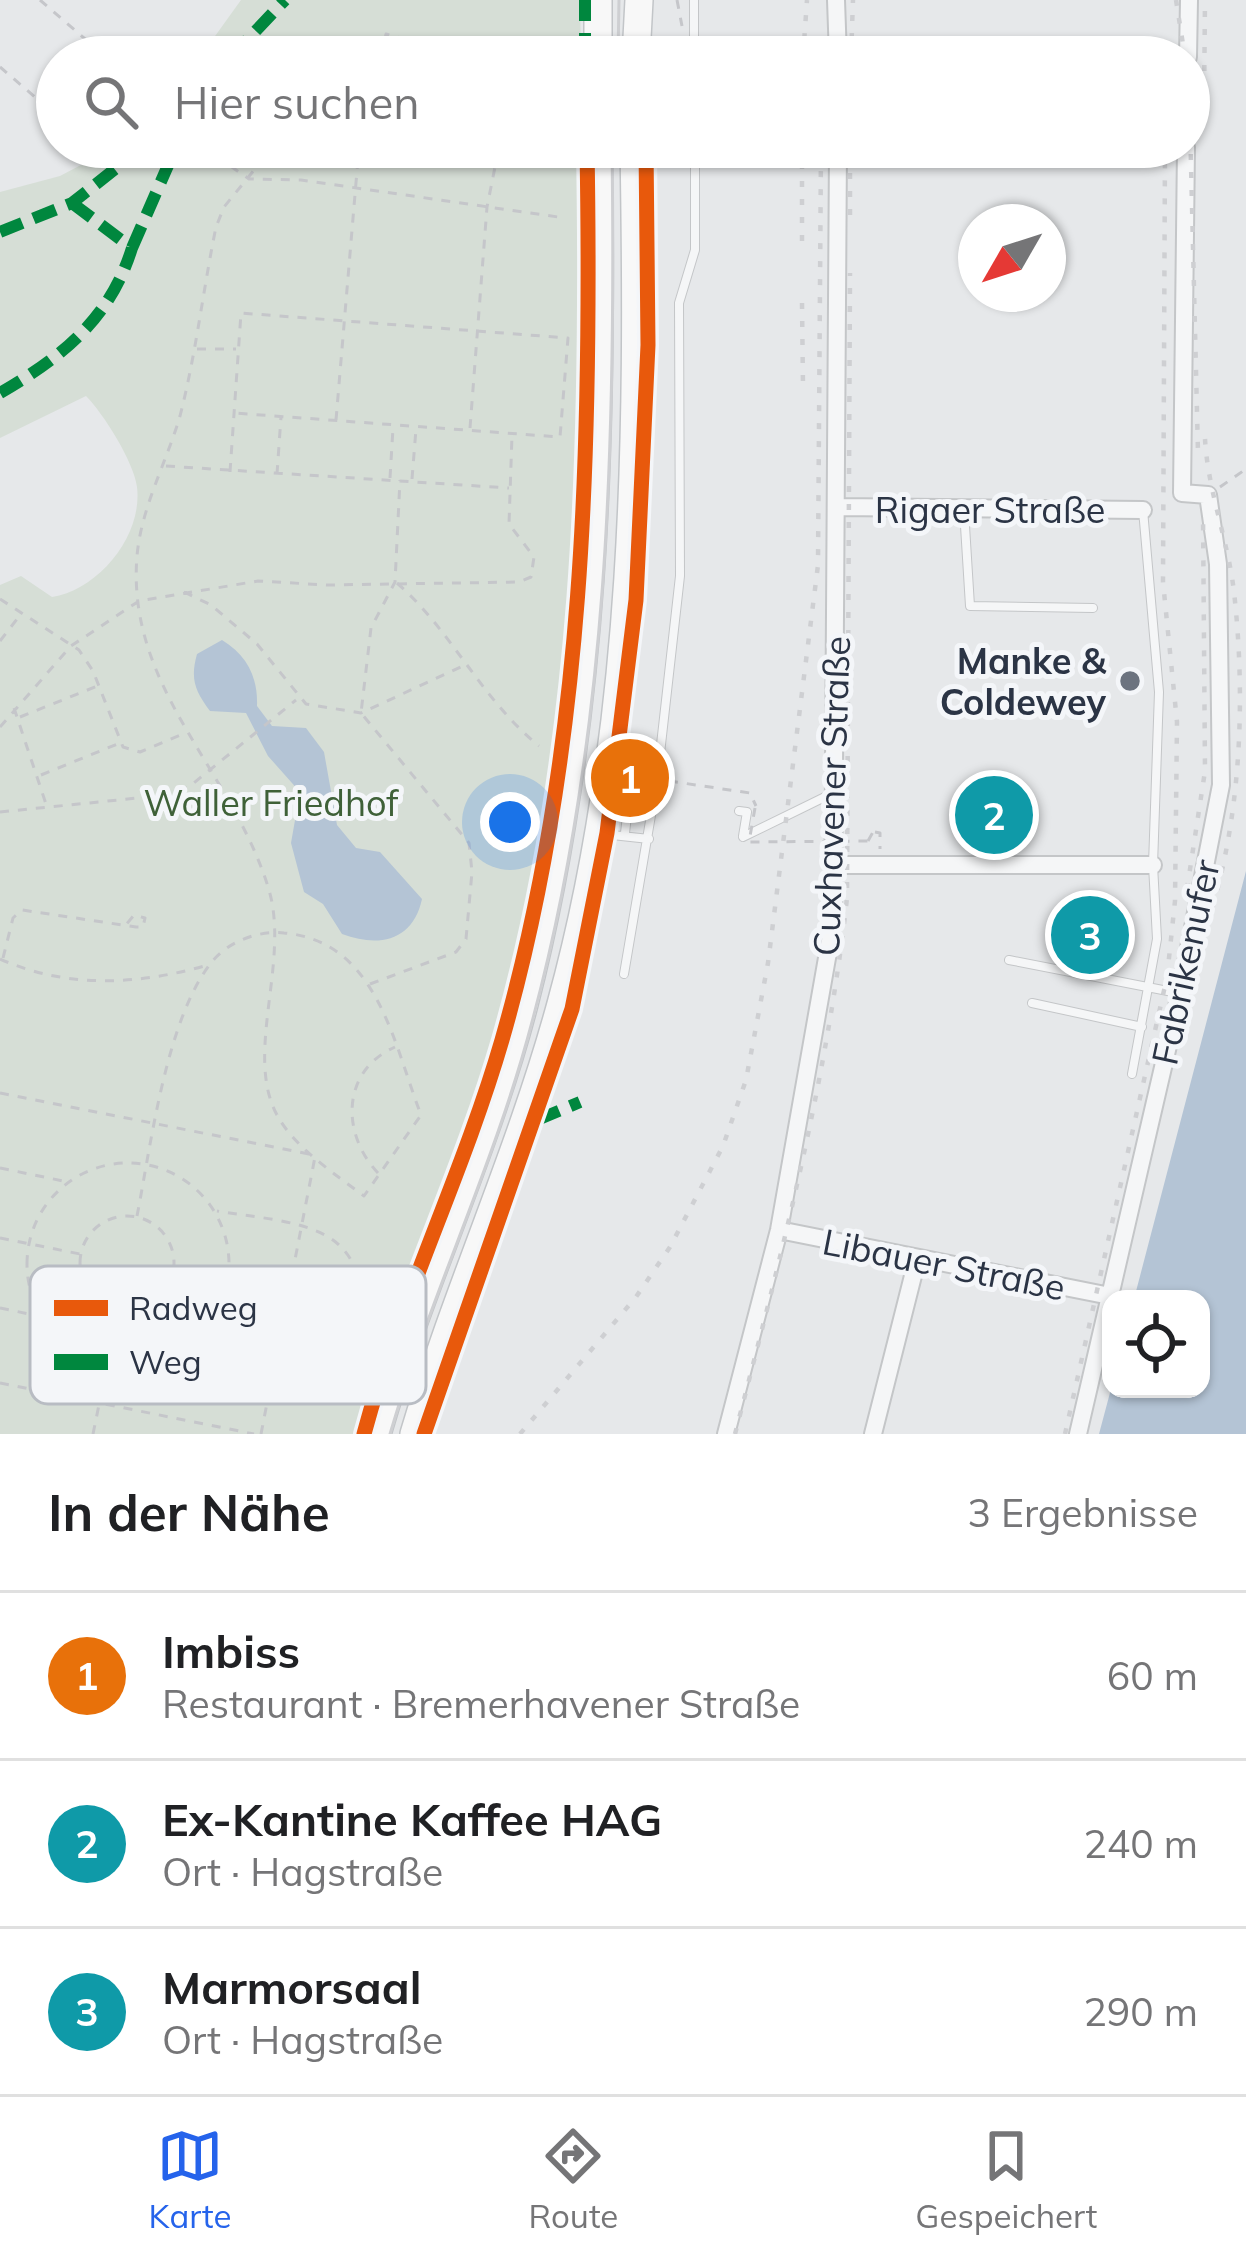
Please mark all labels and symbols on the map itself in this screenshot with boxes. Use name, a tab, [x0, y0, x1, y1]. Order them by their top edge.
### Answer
north arrow	[958, 204, 1066, 312]
street label: Rigaer Straße	[875, 487, 1105, 532]
street label: Cuxhavener Straße	[803, 635, 859, 957]
place label: Manke & Coldewey	[940, 638, 1107, 724]
marker: Manke & Coldewey	[1117, 668, 1143, 694]
pin: 1	[591, 733, 669, 823]
pin: 2	[955, 770, 1033, 860]
park label: Waller Friedhof	[143, 780, 399, 825]
your location	[480, 792, 540, 852]
street label: Fabrikenufer	[1141, 855, 1229, 1069]
pin: 3	[1051, 890, 1129, 980]
street label: Libauer Straße	[819, 1218, 1069, 1310]
legend	[30, 1266, 426, 1404]
text: Radweg	[129, 1287, 258, 1328]
text: Weg	[129, 1341, 202, 1382]

